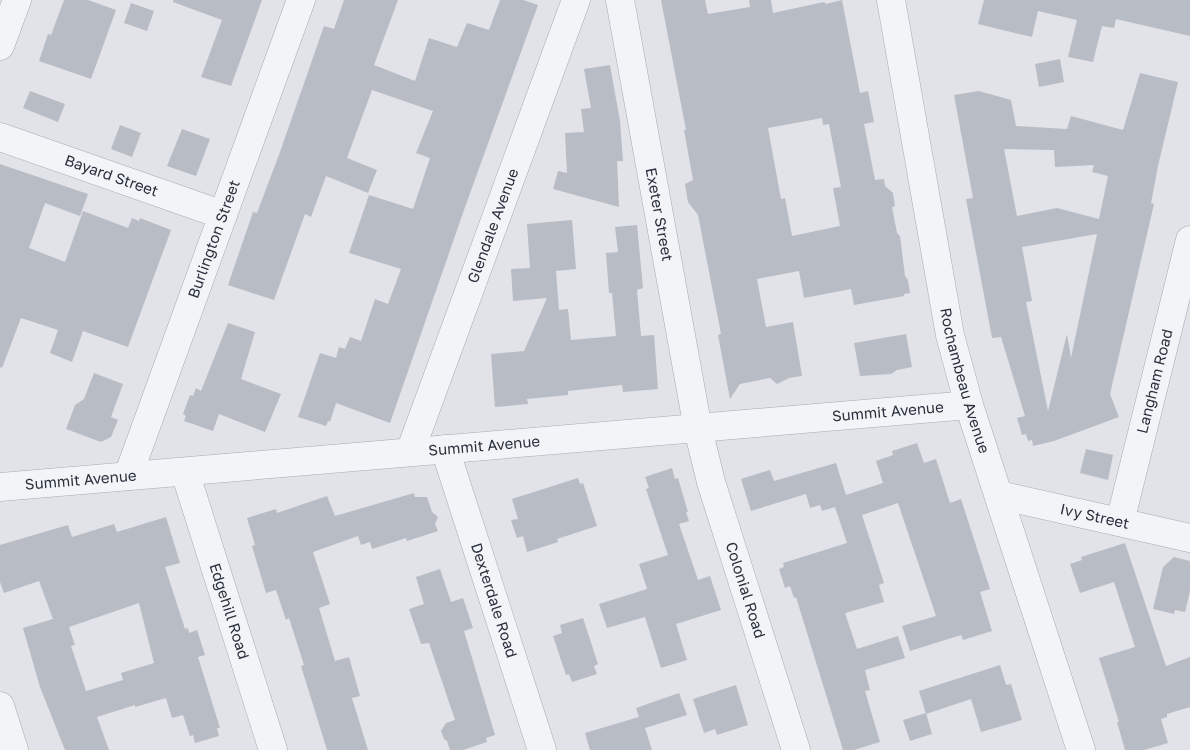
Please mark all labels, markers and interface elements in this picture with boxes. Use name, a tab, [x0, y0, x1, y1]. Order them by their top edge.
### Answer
street label: Bayard Street	[63, 150, 161, 200]
street label: Glendale Avenue	[463, 165, 522, 285]
street label: Exeter Street	[643, 166, 677, 262]
street label: Burlington Street	[183, 177, 243, 301]
street label: Rochambeau Avenue	[937, 306, 994, 456]
street label: Langham Road	[1132, 327, 1176, 435]
street label: Summit Avenue	[831, 397, 945, 425]
street label: Summit Avenue	[428, 431, 541, 459]
street label: Summit Avenue	[24, 465, 138, 493]
street label: Ivy Street	[1059, 499, 1131, 532]
street label: Colonial Road	[723, 539, 770, 640]
street label: Dexterdale Road	[468, 540, 522, 660]
street label: Edgehill Road	[206, 561, 254, 661]

